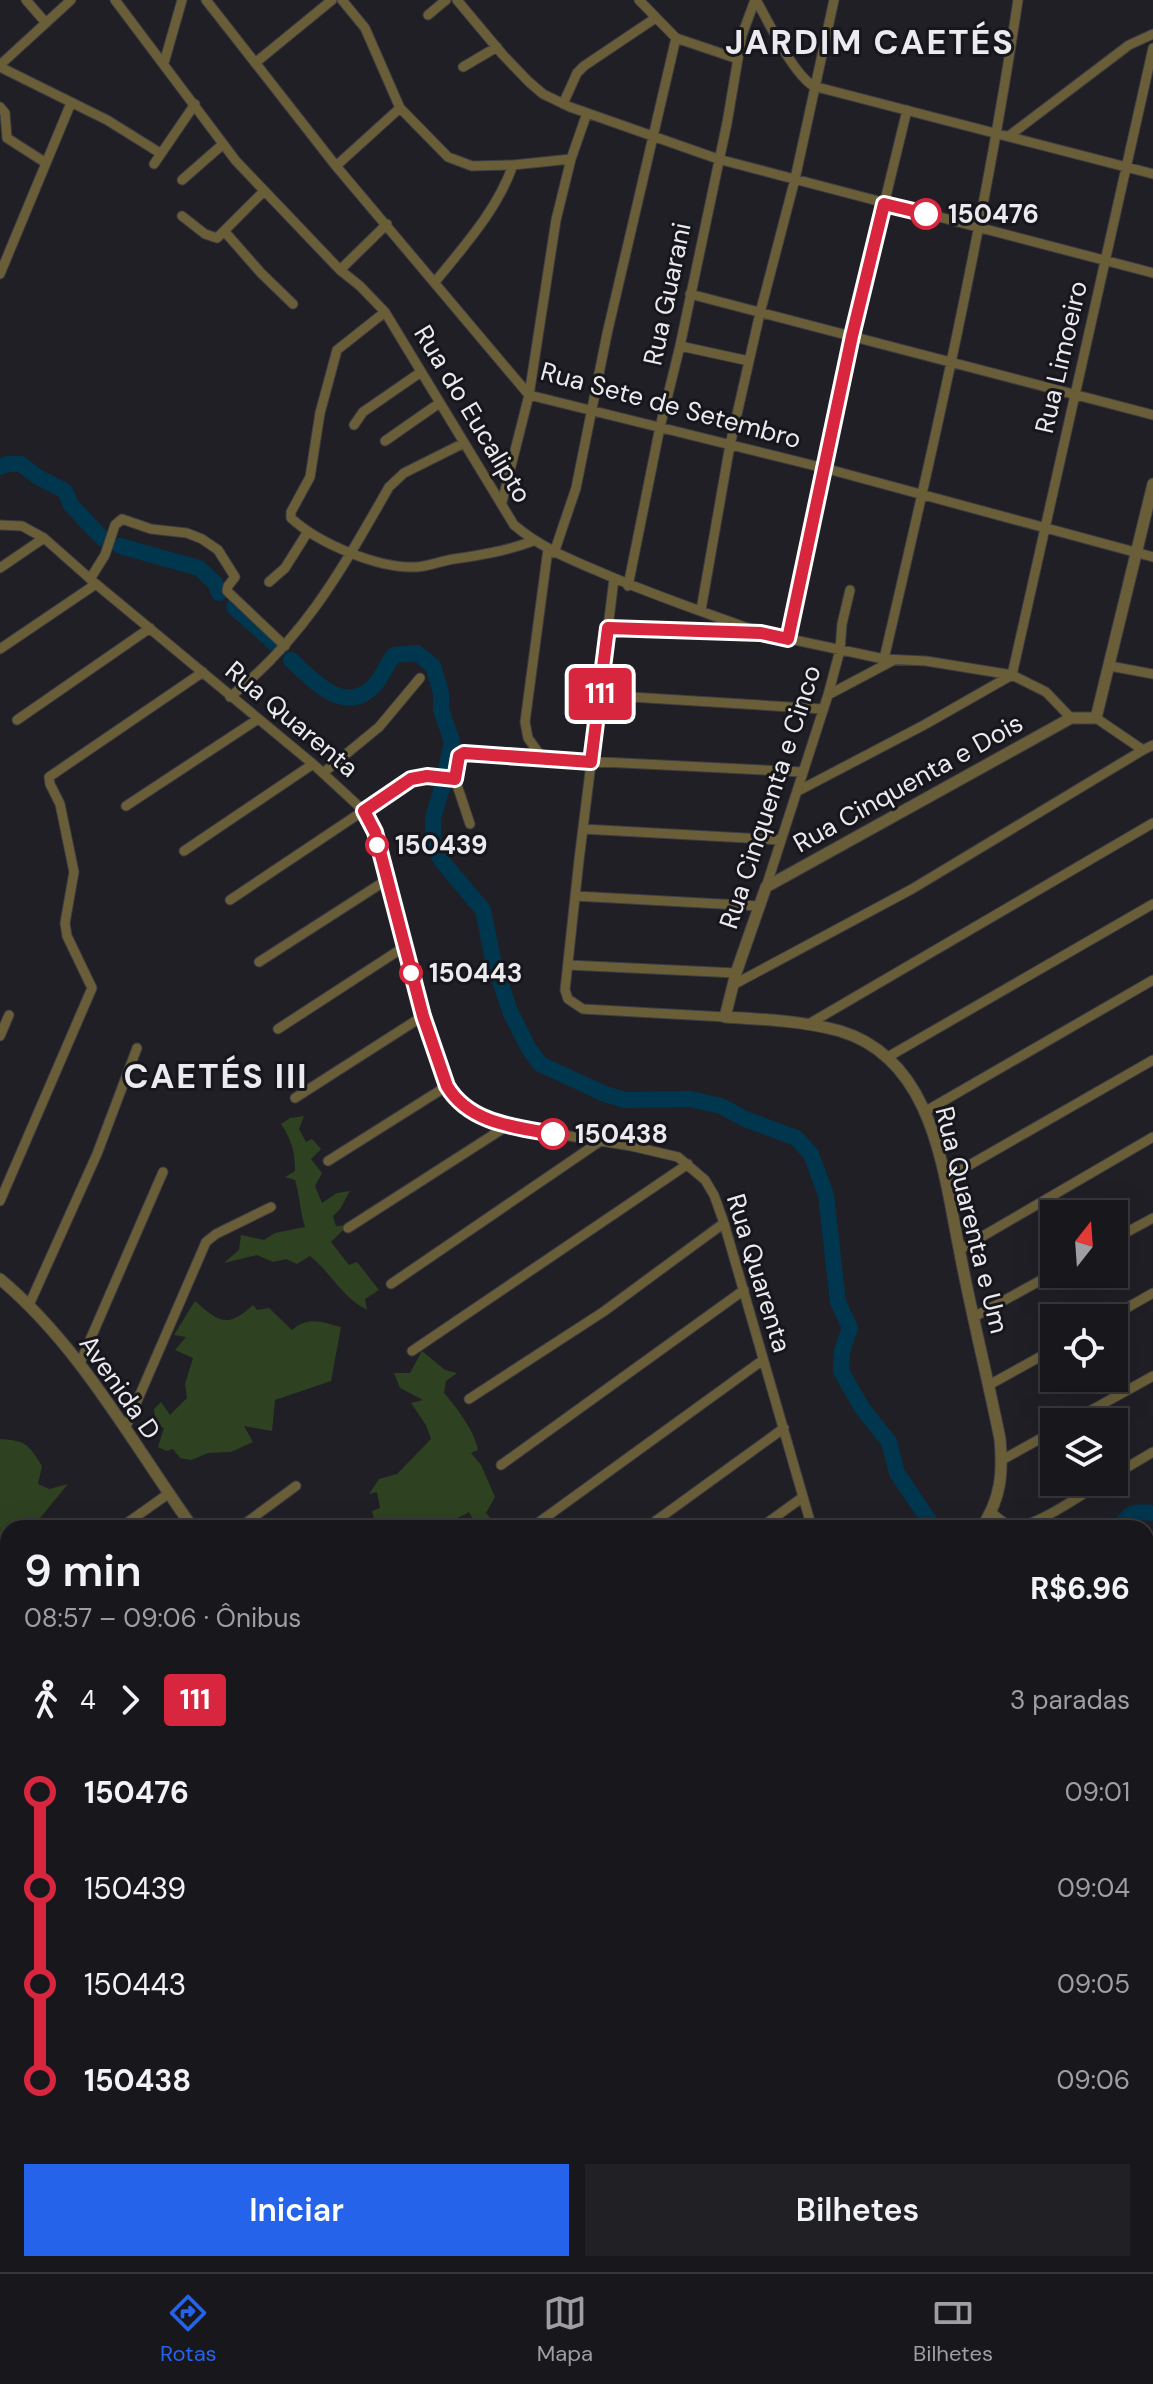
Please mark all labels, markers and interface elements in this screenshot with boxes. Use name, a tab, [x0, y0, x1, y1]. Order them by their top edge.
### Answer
district label: JARDIM CAETÉS	[725, 20, 1015, 65]
place label: 150476	[948, 197, 1039, 231]
marker: 150476	[911, 199, 941, 229]
street label: Rua Guarani	[635, 220, 699, 368]
street label: Rua Limoeiro	[1027, 277, 1095, 437]
street label: Rua do Eucalipto	[406, 319, 540, 509]
street label: Rua Sete de Setembro	[537, 354, 805, 456]
street label: Rua Quarenta	[218, 653, 366, 785]
street label: Rua Cinquenta e Cinco	[711, 661, 829, 933]
line badge: 111	[554, 668, 646, 720]
text: 111	[585, 675, 615, 712]
street label: Rua Cinquenta e Dois	[787, 706, 1029, 860]
place label: 150439	[395, 828, 487, 862]
marker: 150439	[366, 834, 388, 856]
place label: 150443	[429, 956, 522, 990]
marker: 150443	[400, 962, 422, 984]
district label: CAETÉS III	[123, 1054, 309, 1099]
street label: Rua Quarenta e Um	[927, 1103, 1017, 1337]
place label: 150438	[575, 1117, 668, 1151]
marker: 150438	[538, 1119, 568, 1149]
street label: Rua Quarenta	[719, 1190, 799, 1356]
north arrow	[1040, 1200, 1128, 1288]
map controls	[1040, 1200, 1128, 1496]
button: locate	[1040, 1304, 1128, 1392]
street label: Avenida D	[72, 1328, 168, 1446]
button: layers	[1040, 1408, 1128, 1496]
text: 9 min	[24, 1542, 142, 1600]
text: R$6.96	[1030, 1569, 1130, 1608]
text: 08:57 – 09:06 · Ônibus	[24, 1601, 301, 1635]
icon: walk	[24, 1678, 68, 1722]
icon: forward	[108, 1678, 152, 1722]
text: 111	[180, 1681, 210, 1718]
text: 4	[80, 1683, 96, 1717]
text: 3 paradas	[1010, 1683, 1130, 1717]
text: 150476	[84, 1773, 189, 1812]
text: 09:01	[1065, 1775, 1130, 1809]
text: 150439	[84, 1869, 186, 1908]
text: 09:04	[1057, 1871, 1130, 1905]
text: 150443	[84, 1965, 186, 2004]
text: 09:05	[1057, 1967, 1130, 2001]
text: 150438	[84, 2061, 191, 2100]
text: 09:06	[1057, 2063, 1130, 2097]
button: Iniciar	[24, 2164, 569, 2256]
button: Bilhetes	[585, 2164, 1130, 2256]
tab: Rotas	[160, 2291, 217, 2368]
tab: Mapa	[537, 2291, 593, 2368]
tab: Bilhetes	[913, 2291, 993, 2368]

